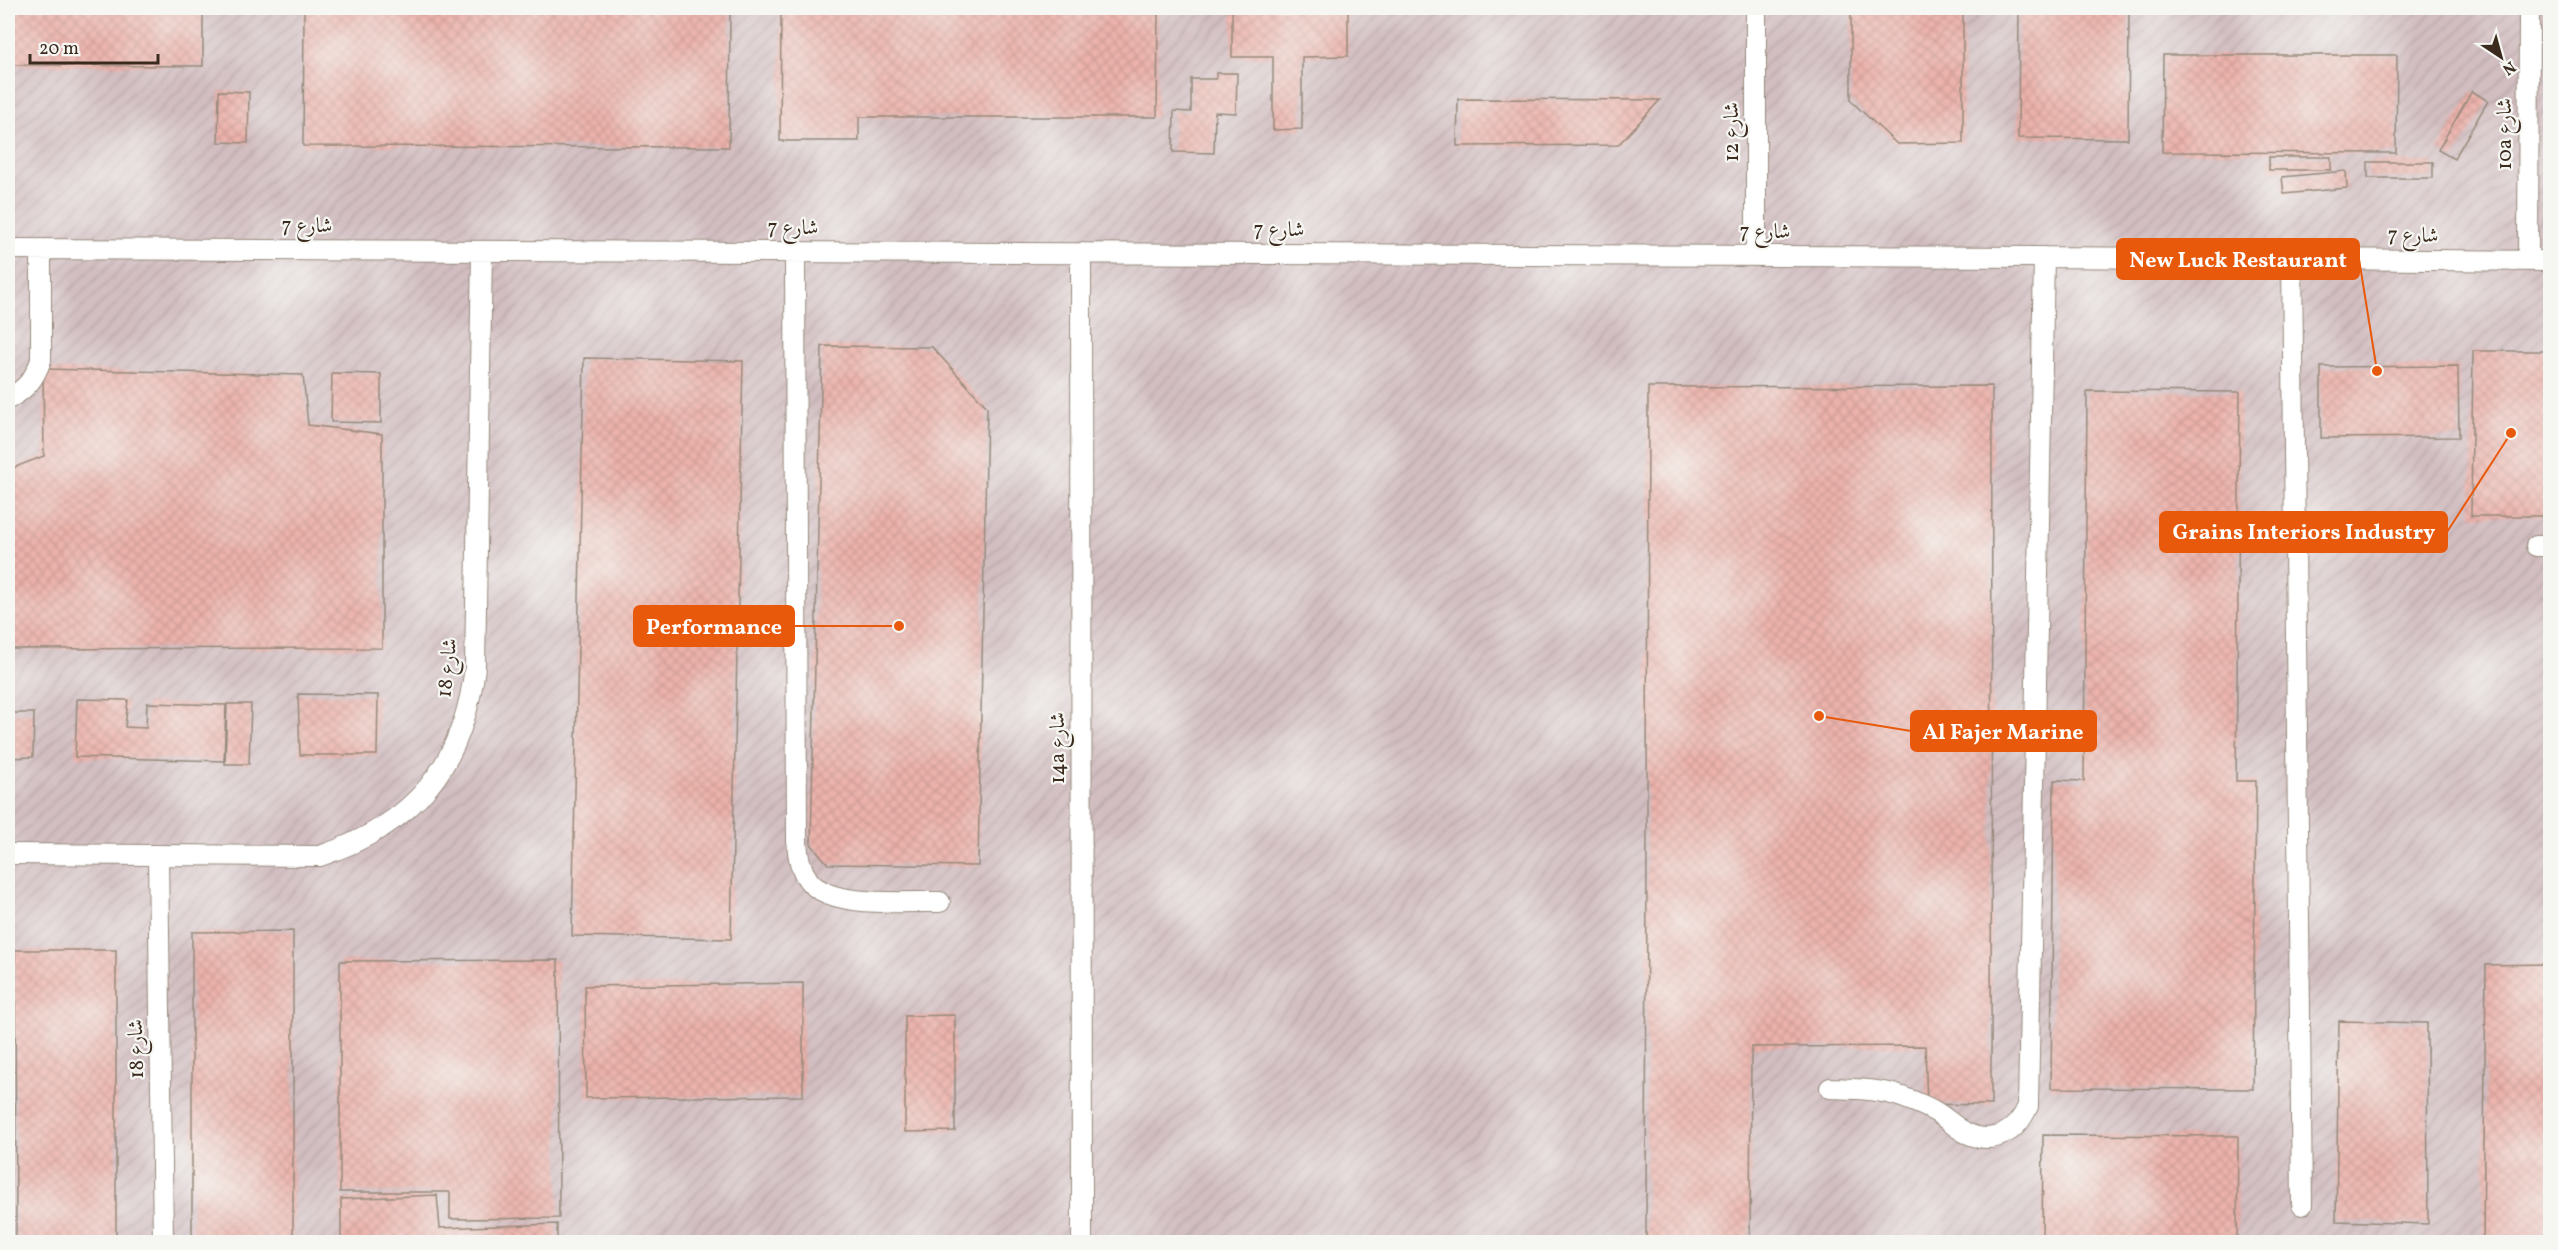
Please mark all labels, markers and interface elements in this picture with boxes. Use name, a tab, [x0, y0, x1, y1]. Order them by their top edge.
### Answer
scale bar	[30, 27, 158, 65]
north arrow	[2471, 27, 2531, 87]
text: 20 m	[39, 37, 79, 62]
text: N	[2497, 55, 2520, 80]
street label: 10a شارع	[2491, 98, 2522, 170]
street label: شارع 12	[1718, 102, 1749, 162]
street label: شارع 7	[282, 212, 332, 243]
street label: شارع 7	[768, 214, 818, 245]
street label: شارع 7	[1254, 216, 1304, 247]
street label: شارع 7	[1740, 218, 1790, 249]
street label: شارع 7	[2387, 221, 2439, 253]
callout: New Luck Restaurant	[2117, 239, 2359, 279]
text: New Luck Restaurant	[2129, 246, 2347, 277]
callout: Grains Interiors Industry	[2160, 512, 2447, 552]
text: Grains Interiors Industry	[2173, 518, 2436, 549]
callout: Performance	[634, 606, 794, 646]
text: Performance	[646, 613, 782, 644]
street label: شارع 18	[430, 637, 468, 699]
callout: Al Fajer Marine	[1911, 711, 2096, 751]
street label: 14a شارع	[1044, 712, 1075, 784]
text: Al Fajer Marine	[1922, 718, 2084, 749]
street label: شارع 18	[122, 1019, 154, 1079]

